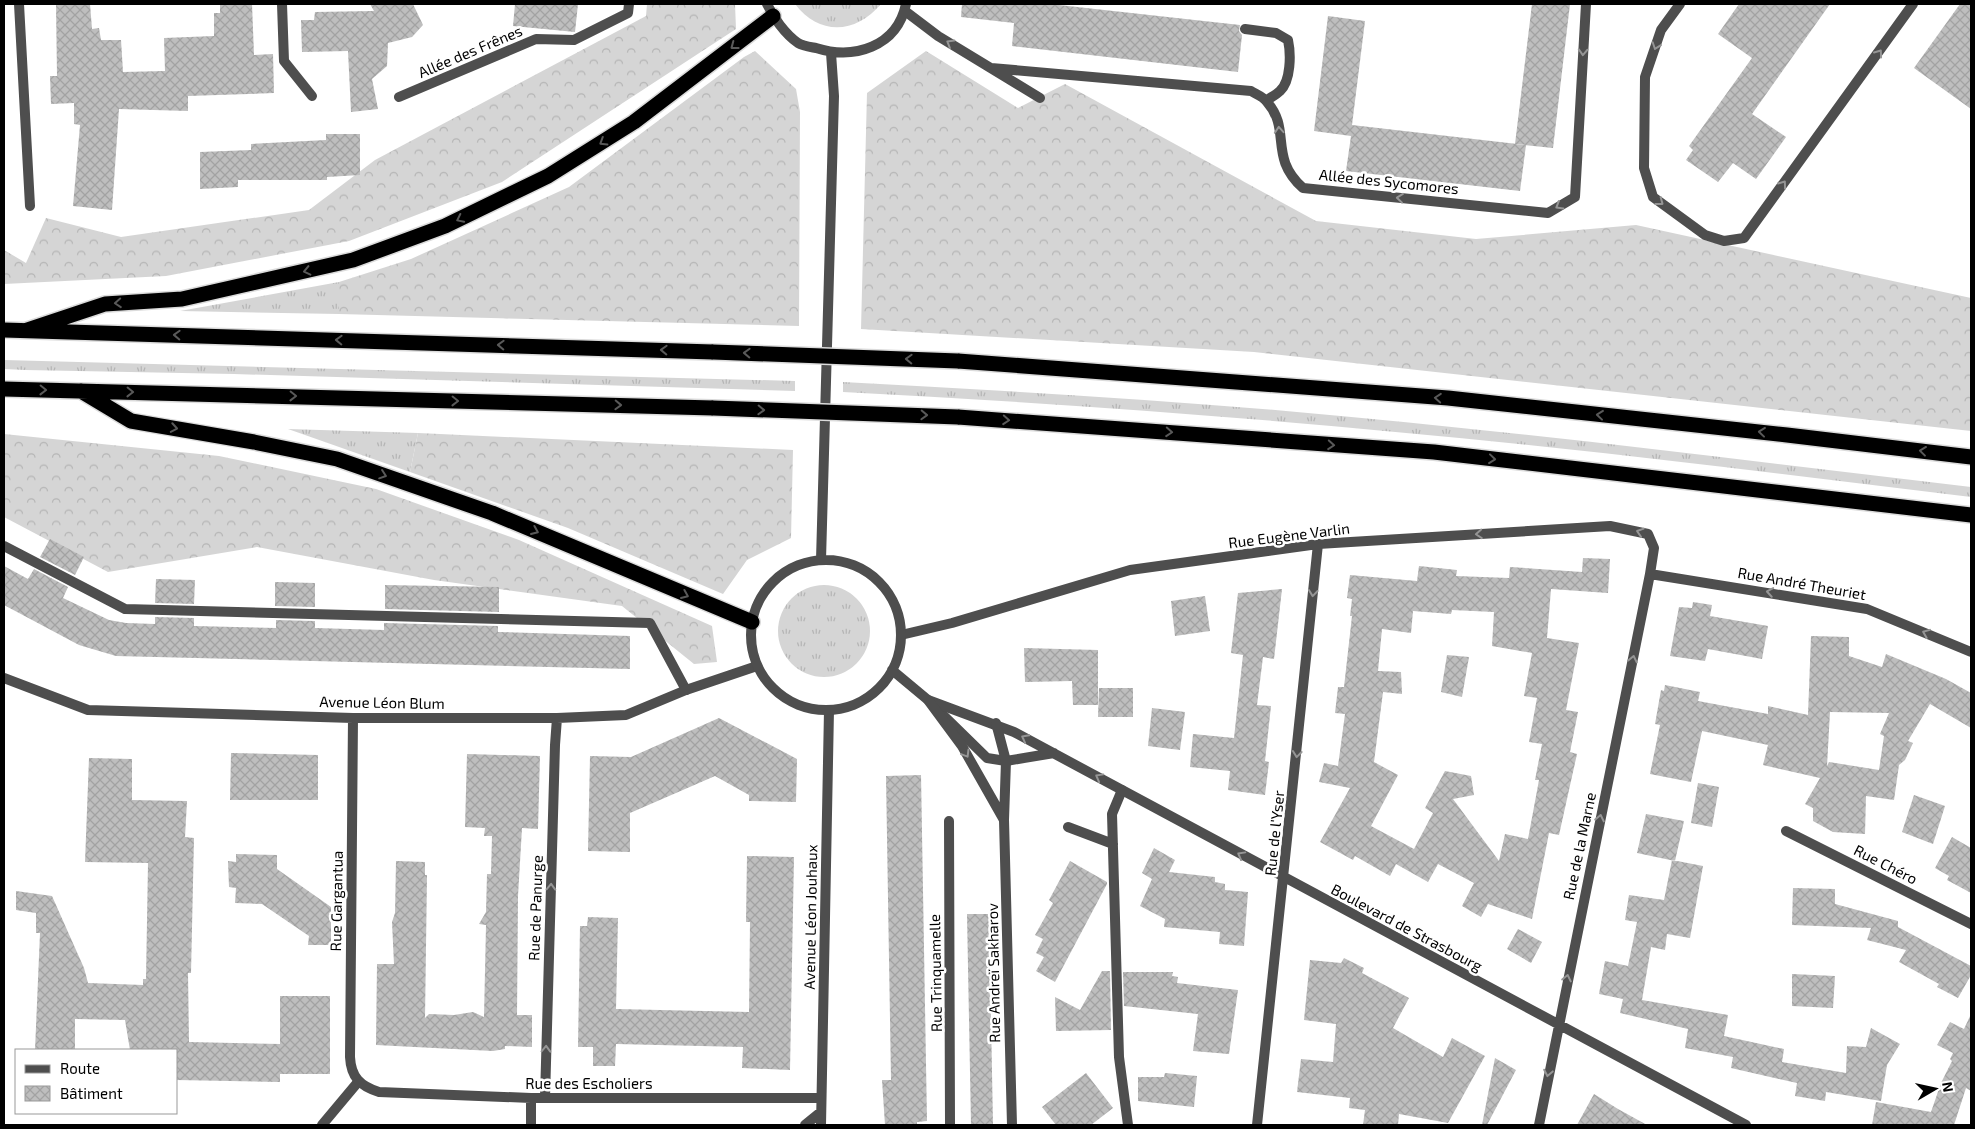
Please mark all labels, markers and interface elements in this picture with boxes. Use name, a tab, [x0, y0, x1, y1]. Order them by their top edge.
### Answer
street label: Allée des Frênes	[415, 21, 525, 81]
one-way arrow	[730, 40, 740, 49]
one-way arrow	[946, 40, 955, 50]
one-way arrow	[1652, 41, 1662, 50]
one-way arrow	[1578, 49, 1589, 57]
one-way arrow	[1873, 49, 1882, 59]
one-way arrow	[1274, 126, 1285, 134]
one-way arrow	[599, 135, 608, 145]
street label: Allée des Sycomores	[1318, 165, 1460, 197]
one-way arrow	[1777, 180, 1786, 190]
one-way arrow	[1395, 192, 1403, 203]
one-way arrow	[1654, 196, 1663, 204]
one-way arrow	[1556, 200, 1565, 209]
one-way arrow	[456, 213, 465, 223]
one-way arrow	[302, 265, 311, 276]
one-way arrow	[113, 297, 121, 308]
one-way arrow	[172, 330, 180, 340]
one-way arrow	[335, 335, 342, 345]
one-way arrow	[497, 340, 505, 350]
one-way arrow	[660, 345, 668, 356]
one-way arrow	[742, 348, 750, 358]
one-way arrow	[905, 354, 912, 364]
one-way arrow	[39, 385, 47, 395]
one-way arrow	[126, 387, 134, 398]
one-way arrow	[289, 391, 297, 402]
one-way arrow	[1434, 392, 1442, 403]
one-way arrow	[451, 395, 459, 406]
one-way arrow	[614, 400, 622, 410]
one-way arrow	[758, 405, 766, 415]
one-way arrow	[920, 410, 928, 421]
one-way arrow	[1596, 410, 1604, 421]
one-way arrow	[1003, 415, 1011, 426]
one-way arrow	[170, 423, 178, 433]
one-way arrow	[1165, 427, 1173, 438]
one-way arrow	[1757, 427, 1765, 438]
one-way arrow	[1327, 439, 1335, 450]
one-way arrow	[1919, 447, 1927, 457]
one-way arrow	[1489, 453, 1497, 464]
one-way arrow	[378, 469, 387, 479]
street label: Rue Eugène Varlin	[1227, 519, 1351, 551]
one-way arrow	[531, 526, 539, 536]
one-way arrow	[1636, 528, 1645, 538]
one-way arrow	[1475, 529, 1483, 540]
street label: Rue André Theuriet	[1736, 563, 1868, 603]
one-way arrow	[680, 588, 689, 599]
one-way arrow	[1766, 588, 1774, 598]
one-way arrow	[1308, 589, 1319, 597]
one-way arrow	[1922, 629, 1931, 639]
one-way arrow	[1627, 655, 1638, 664]
street label: Avenue Léon Blum	[319, 692, 445, 712]
one-way arrow	[1021, 734, 1030, 744]
one-way arrow	[960, 749, 970, 758]
one-way arrow	[1292, 751, 1303, 759]
one-way arrow	[1095, 774, 1104, 784]
street label: Rue de l'Yser	[1261, 789, 1287, 877]
street label: Rue de la Marne	[1559, 791, 1599, 901]
one-way arrow	[1594, 814, 1605, 823]
street label: Rue Chéro	[1851, 840, 1921, 888]
street label: Avenue Léon Jouhaux	[800, 844, 820, 990]
street label: Rue Gargantua	[326, 851, 346, 951]
one-way arrow	[1238, 851, 1247, 861]
street label: Rue de Panurge	[524, 855, 546, 961]
street label: Boulevard de Strasbourg	[1328, 879, 1486, 975]
one-way arrow	[545, 883, 556, 891]
street label: Rue Andreï Sakharov	[983, 903, 1003, 1043]
street label: Rue Trinquamelle	[925, 914, 945, 1032]
one-way arrow	[1562, 973, 1572, 982]
one-way arrow	[541, 1045, 551, 1052]
legend	[15, 1049, 178, 1114]
text: Route	[60, 1059, 100, 1077]
north arrow	[1910, 1064, 1960, 1114]
one-way arrow	[1544, 1069, 1554, 1078]
street label: Rue des Escholiers	[525, 1074, 653, 1092]
text: N	[1939, 1081, 1958, 1093]
text: Bâtiment	[60, 1084, 123, 1102]

